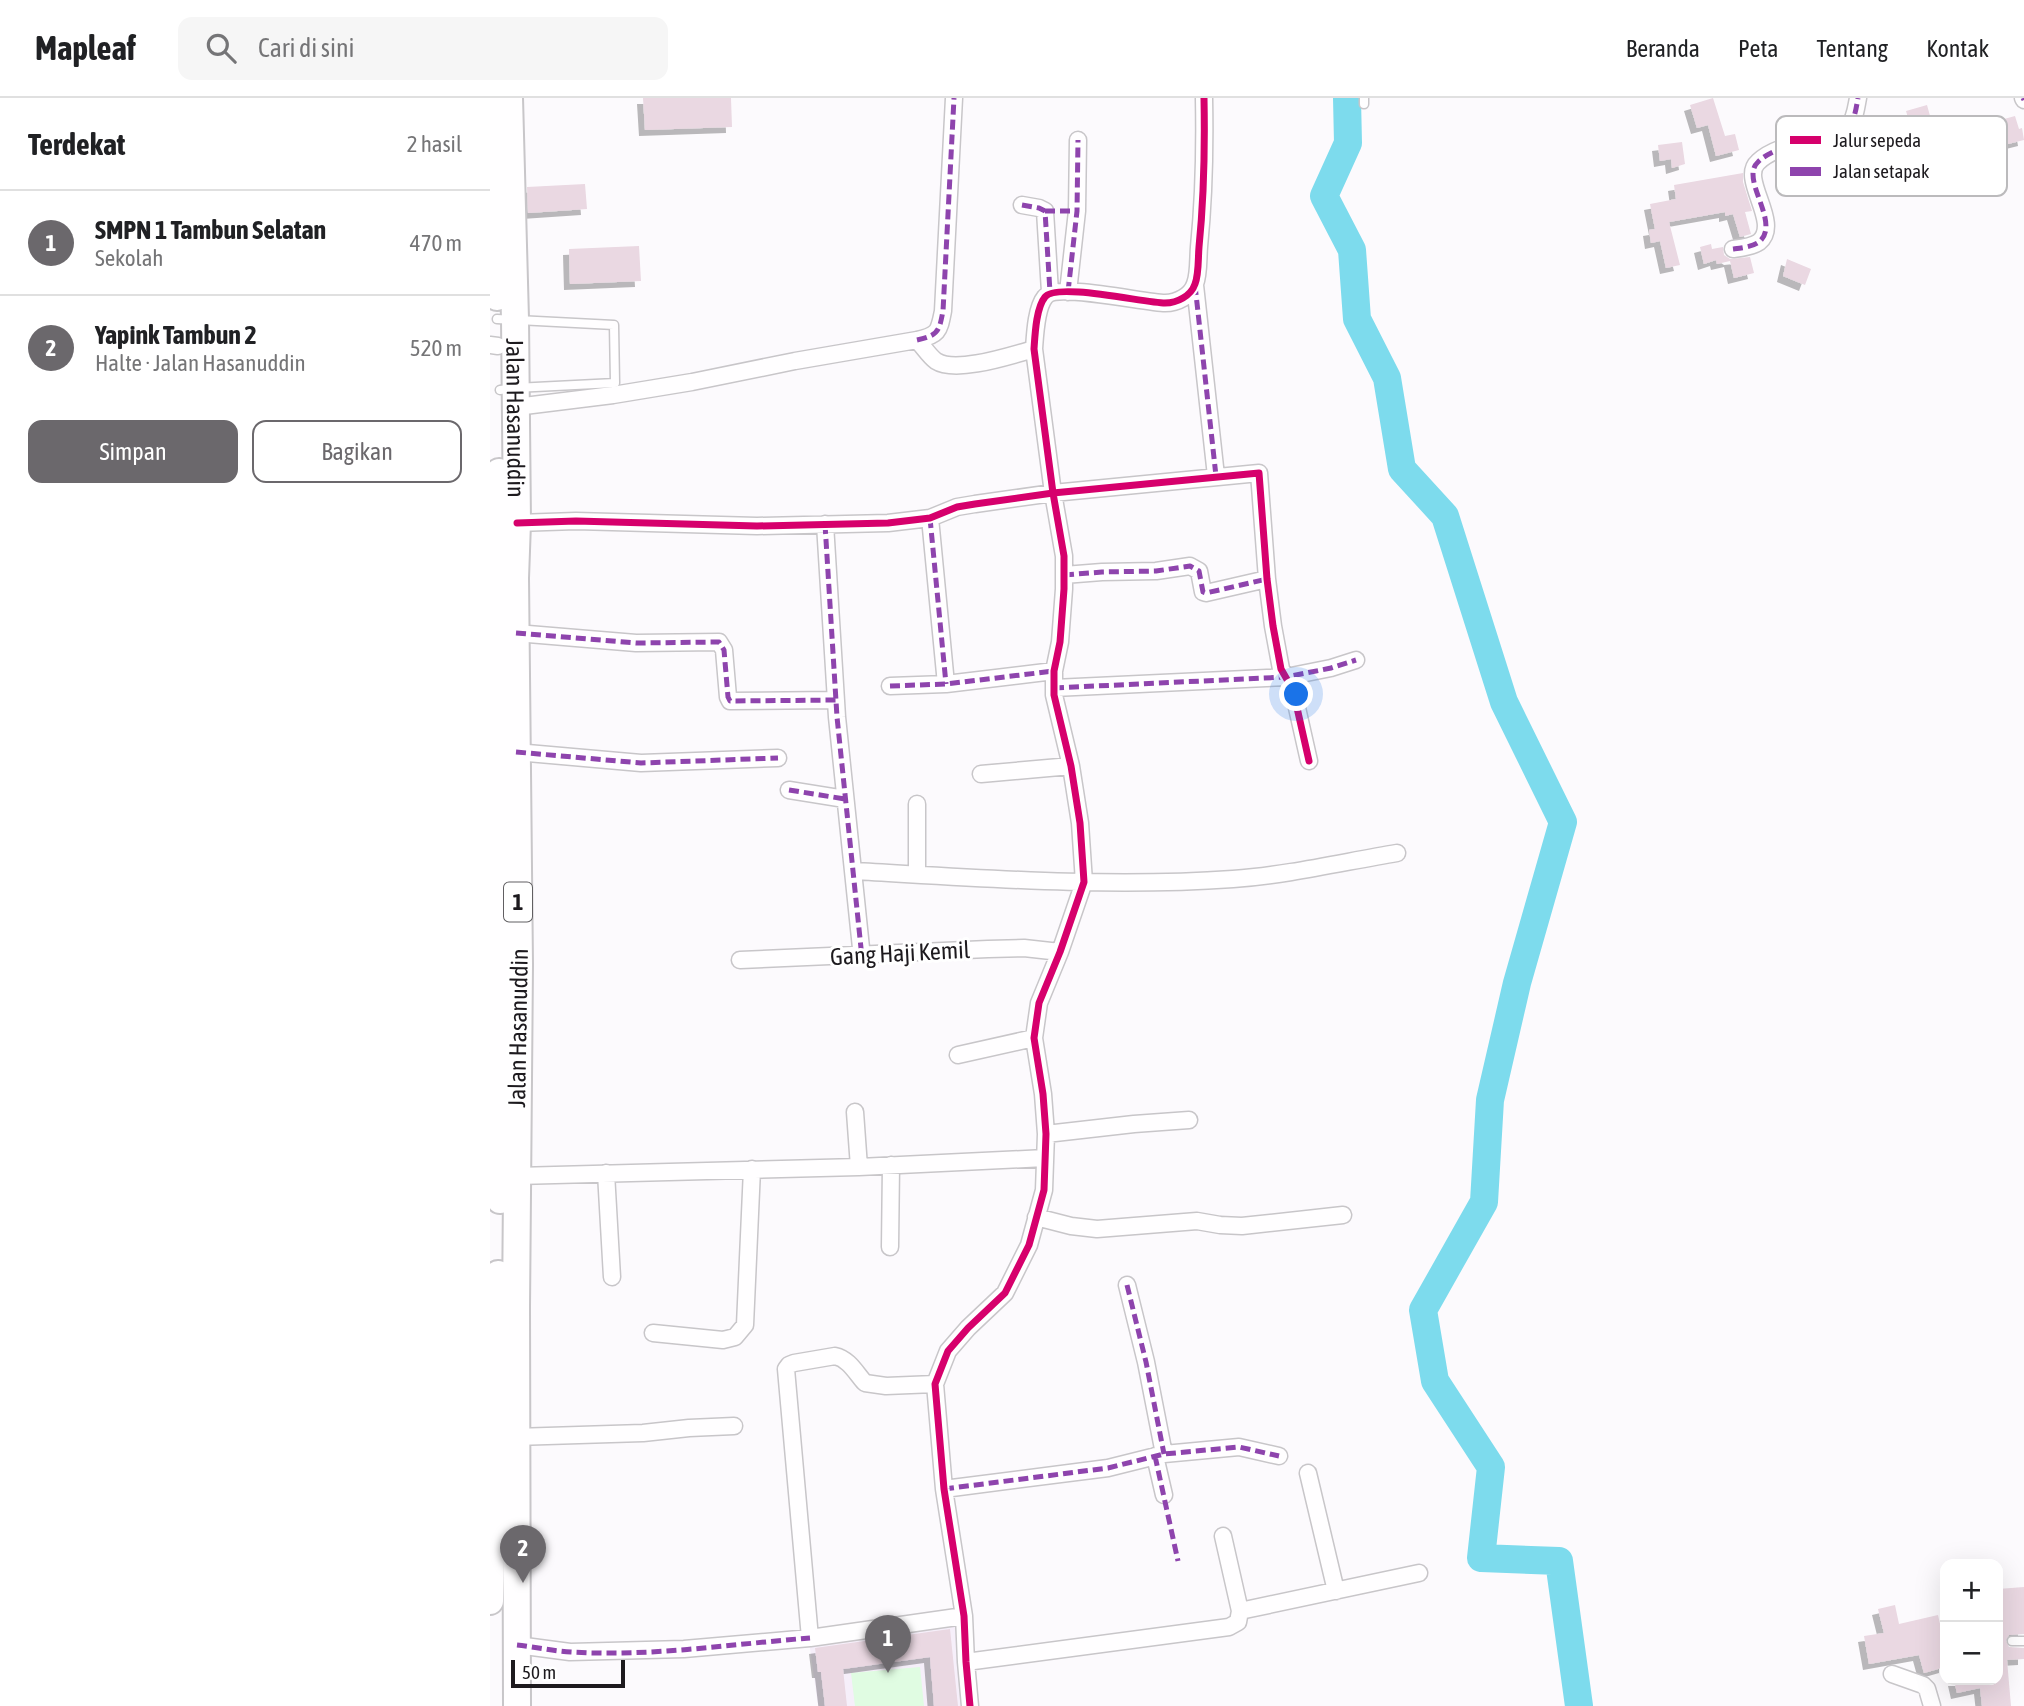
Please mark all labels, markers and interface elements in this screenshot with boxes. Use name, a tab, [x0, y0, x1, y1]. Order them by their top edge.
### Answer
search box	[178, 17, 668, 80]
text: Mapleaf	[35, 29, 136, 67]
icon: search	[202, 29, 240, 67]
text: Cari di sini	[258, 33, 355, 63]
text: Beranda	[1626, 35, 1700, 62]
text: Peta	[1738, 35, 1778, 62]
text: Tentang	[1816, 35, 1888, 62]
text: Kontak	[1926, 35, 1989, 62]
legend	[1776, 116, 2007, 196]
text: Terdekat	[28, 127, 125, 161]
text: Jalur sepeda	[1833, 129, 1921, 151]
text: 2 hasil	[407, 131, 462, 157]
text: Jalan setapak	[1833, 160, 1930, 182]
text: SMPN 1 Tambun Selatan	[95, 215, 326, 245]
text: 1	[46, 230, 56, 256]
text: 470 m	[410, 230, 462, 256]
text: Sekolah	[95, 245, 164, 271]
text: Yapink Tambun 2	[95, 320, 257, 350]
text: 2	[46, 335, 56, 361]
text: 520 m	[410, 335, 462, 361]
street label: Jalan Hasanuddin	[502, 338, 530, 498]
text: Halte · Jalan Hasanuddin	[95, 350, 306, 376]
button: Simpan	[28, 420, 238, 483]
button: Bagikan	[252, 420, 462, 483]
your location	[1279, 677, 1313, 711]
road number: 1	[504, 882, 532, 922]
street label: Gang Haji Kemil	[829, 936, 971, 970]
street label: Jalan Hasanuddin	[503, 948, 533, 1108]
pin: 2	[500, 1525, 546, 1583]
map controls	[1940, 1559, 2003, 1685]
button: +	[1940, 1559, 2003, 1622]
pin: 1	[865, 1615, 911, 1673]
button: −	[1940, 1622, 2003, 1685]
scale bar	[511, 1657, 625, 1689]
text: 50 m	[522, 1661, 556, 1683]

